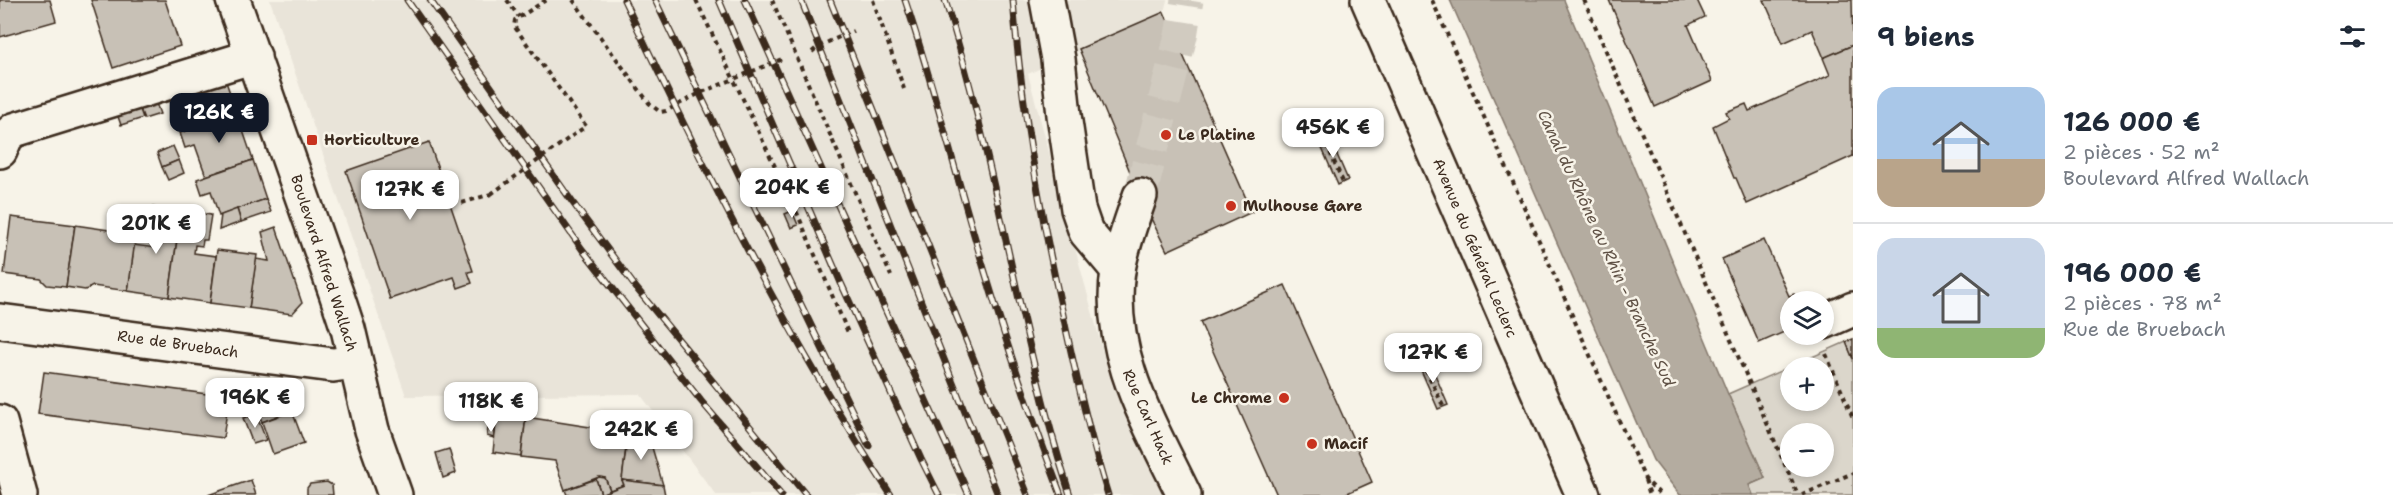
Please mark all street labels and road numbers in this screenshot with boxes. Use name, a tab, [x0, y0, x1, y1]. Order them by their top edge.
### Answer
street label: Avenue du Général Leclerc	[1428, 155, 1522, 341]
street label: Boulevard Alfred Wallach	[286, 172, 362, 354]
street label: Rue de Bruebach	[116, 326, 240, 362]
street label: Rue Carl Hack	[1118, 366, 1178, 468]

